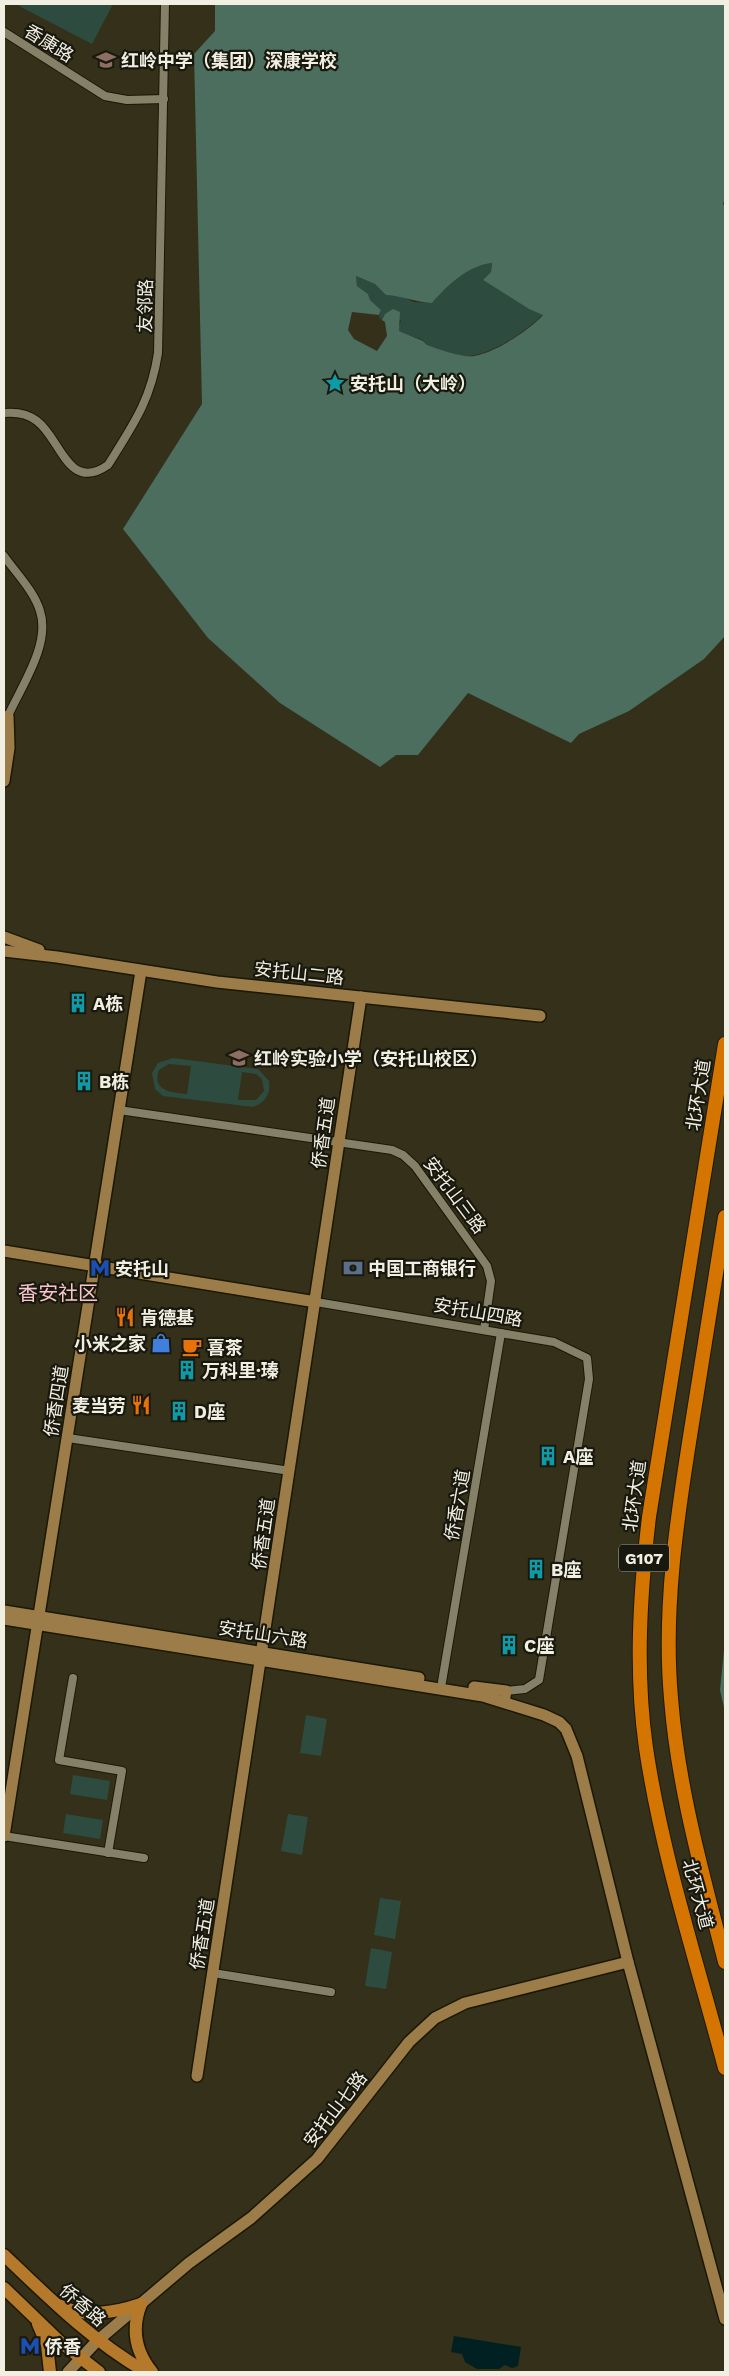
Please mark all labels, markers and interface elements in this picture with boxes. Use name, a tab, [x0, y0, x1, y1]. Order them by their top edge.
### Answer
street label: 香康路	[21, 20, 77, 66]
school or university icon: 红岭中学（集团）深康学校	[95, 49, 117, 71]
place label: 红岭中学（集团）深康学校	[121, 50, 337, 71]
street label: 友邻路	[134, 279, 156, 333]
place icon: 安托山（大岭）	[324, 372, 346, 394]
place label: 安托山（大岭）	[350, 373, 476, 394]
street label: 安托山二路	[253, 958, 345, 988]
building icon: A栋	[67, 992, 89, 1014]
place label: A栋	[93, 993, 123, 1014]
school or university icon: 红岭实验小学（安托山校区）	[228, 1047, 250, 1069]
place label: 红岭实验小学（安托山校区）	[254, 1048, 488, 1069]
street label: 北环大道	[682, 1058, 714, 1132]
building icon: B栋	[73, 1070, 95, 1092]
place label: B栋	[99, 1071, 129, 1092]
street label: 侨香五道	[308, 1096, 338, 1170]
street label: 安托山三路	[420, 1153, 490, 1237]
metro station icon: 安托山	[89, 1257, 111, 1279]
bank icon: 中国工商银行	[342, 1257, 364, 1279]
place label: 安托山	[115, 1258, 169, 1279]
place label: 中国工商银行	[368, 1258, 476, 1279]
district label: 香安社区	[18, 1281, 98, 1305]
street label: 安托山四路	[432, 1294, 524, 1330]
restaurant icon: 肯德基	[114, 1306, 136, 1328]
place label: 肯德基	[140, 1307, 194, 1328]
shop icon: 小米之家	[150, 1332, 172, 1354]
place label: 小米之家	[74, 1333, 146, 1354]
cafe icon: 喜茶	[181, 1336, 203, 1358]
place label: 喜茶	[207, 1337, 243, 1358]
building icon: 万科里·瑧	[176, 1359, 198, 1381]
place label: 万科里·瑧	[202, 1360, 279, 1381]
street label: 侨香四道	[40, 1364, 72, 1438]
restaurant icon: 麦当劳	[130, 1394, 152, 1416]
place label: 麦当劳	[72, 1395, 126, 1416]
building icon: D座	[168, 1400, 190, 1422]
place label: D座	[194, 1401, 225, 1422]
building icon: A座	[537, 1445, 559, 1467]
place label: A座	[563, 1446, 593, 1467]
street label: 北环大道	[619, 1459, 649, 1533]
street label: 侨香六道	[440, 1468, 474, 1542]
street label: 侨香五道	[248, 1497, 278, 1571]
road number: G107	[619, 1545, 669, 1572]
building icon: B座	[525, 1558, 547, 1580]
place label: B座	[551, 1559, 581, 1580]
street label: 安托山六路	[217, 1617, 309, 1651]
building icon: C座	[498, 1634, 520, 1656]
place label: C座	[524, 1635, 554, 1656]
street label: 北环大道	[679, 1857, 717, 1931]
street label: 侨香五道	[186, 1897, 218, 1971]
street label: 安托山七路	[299, 2067, 371, 2151]
street label: 侨香路	[56, 2279, 110, 2331]
metro station icon: 侨香	[19, 2335, 41, 2357]
place label: 侨香	[45, 2336, 81, 2357]

